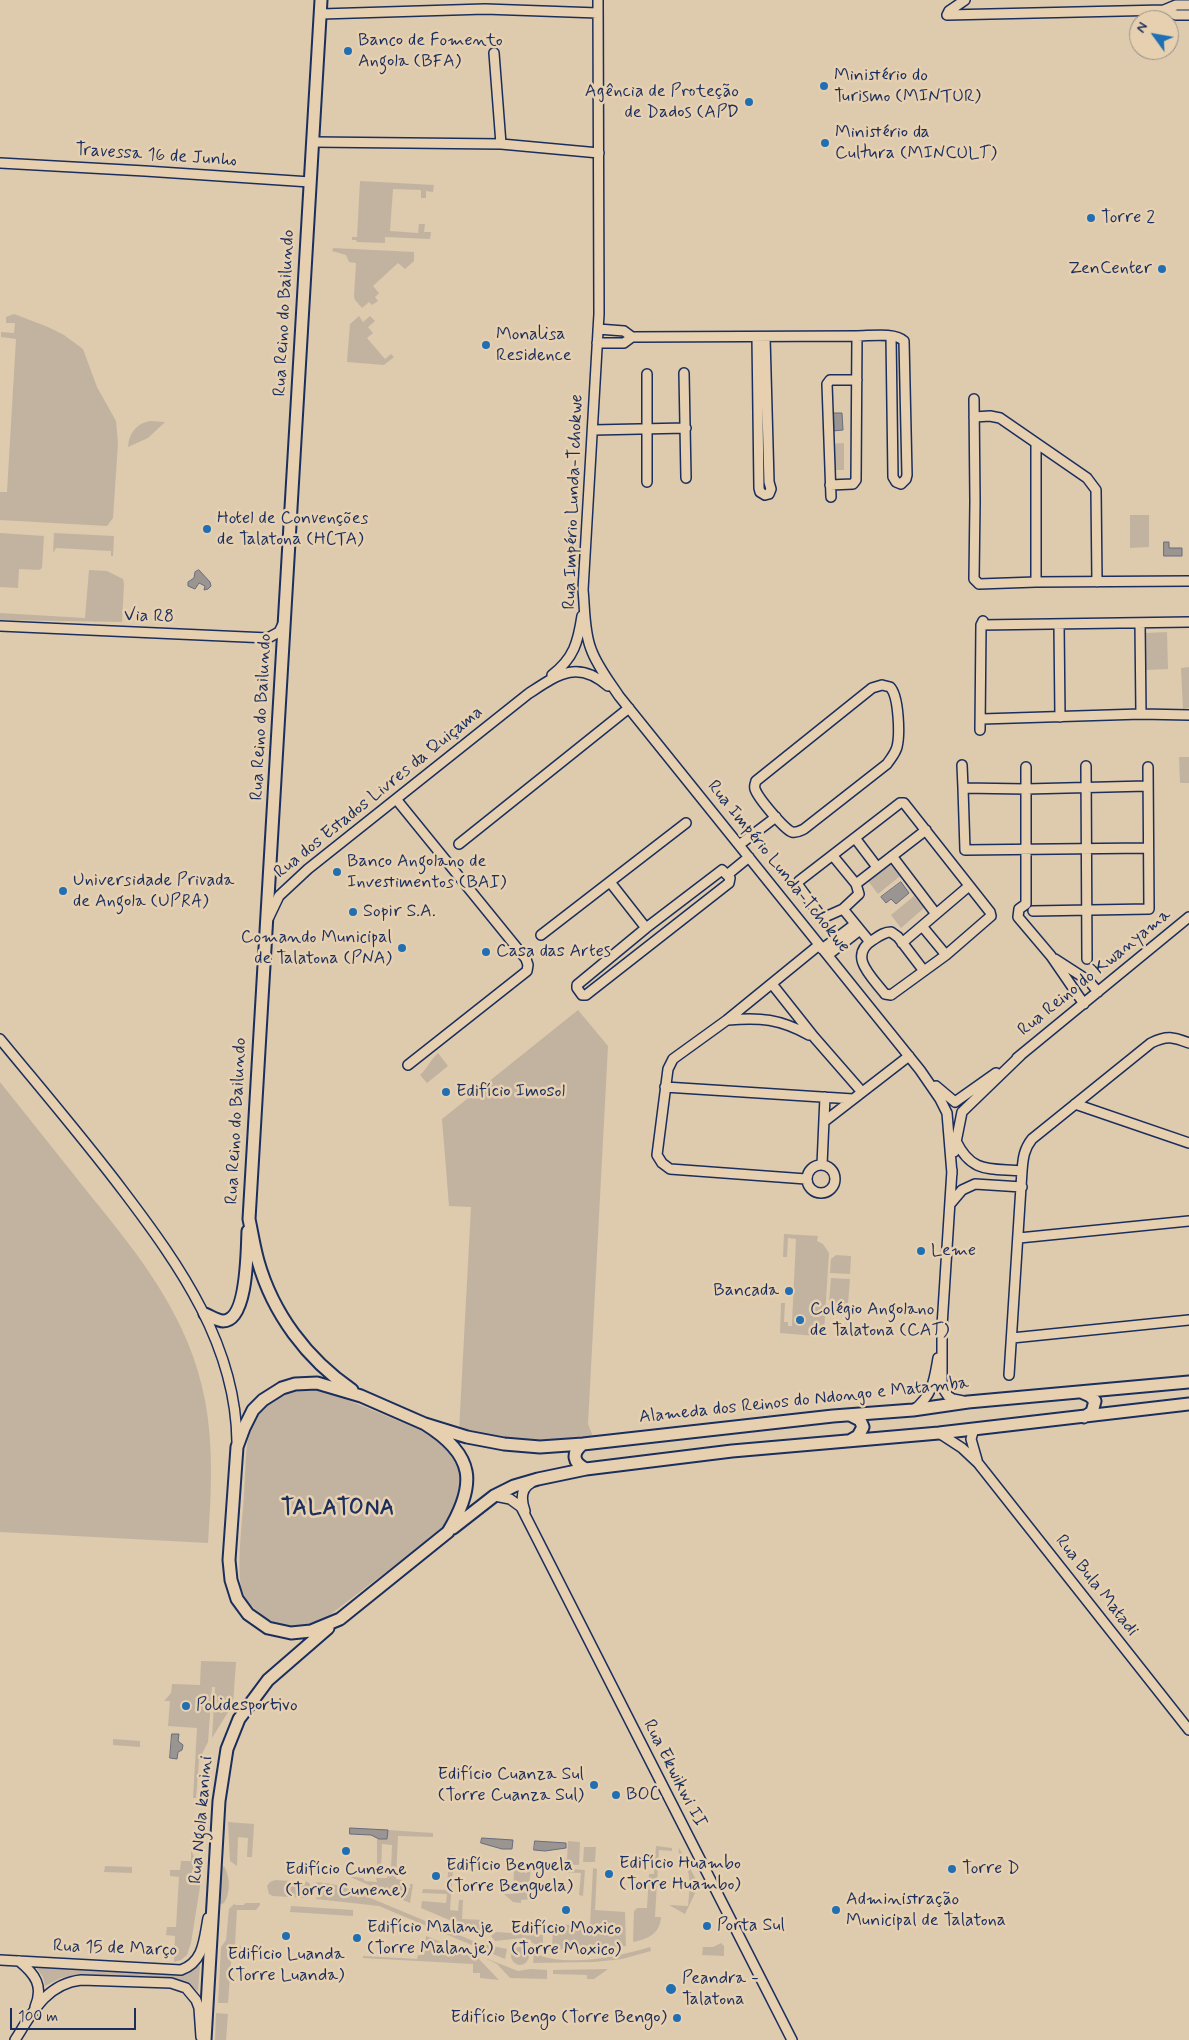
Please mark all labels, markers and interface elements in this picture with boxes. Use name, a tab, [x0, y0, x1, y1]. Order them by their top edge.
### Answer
north arrow	[1129, 10, 1179, 60]
text: N	[1132, 19, 1152, 36]
place label: Banco de Fomento Angola (BFA)	[358, 30, 503, 72]
marker: Banco de Fomento Angola (BFA)	[342, 45, 354, 57]
place label: Ministério do Turismo (MINTUR)	[834, 65, 981, 108]
marker: Ministério do Turismo (MINTUR)	[818, 80, 830, 92]
place label: Agência de Proteção de Dados (APD	[585, 81, 739, 124]
marker: Agência de Proteção de Dados (APD	[743, 96, 755, 108]
place label: Ministério da Cultura (MINCULT)	[835, 122, 997, 164]
marker: Ministério da Cultura (MINCULT)	[819, 137, 831, 149]
street label: Travessa 16 de Junho	[75, 140, 237, 172]
place label: Torre 2	[1101, 207, 1155, 229]
marker: Torre 2	[1085, 212, 1097, 224]
street label: Rua Reino do Bailundo	[270, 229, 300, 397]
place label: ZenCenter	[1068, 258, 1152, 280]
marker: ZenCenter	[1156, 263, 1168, 275]
place label: Monalisa Residence	[496, 324, 572, 366]
marker: Monalisa Residence	[480, 339, 492, 351]
street label: Rua Império Lunda-Tchokwe	[559, 394, 589, 610]
place label: Hotel de Convenções de Talatona (HCTA)	[217, 508, 368, 550]
marker: Hotel de Convenções de Talatona (HCTA)	[201, 523, 213, 535]
street label: Via R8	[124, 605, 174, 629]
street label: Rua Reino do Bailundo	[247, 633, 277, 801]
street label: Rua dos Estados Livres da Quiçama	[270, 702, 488, 884]
street label: Rua Império Lunda-Tchokwe	[702, 777, 854, 957]
place label: Banco Angolano de Investimentos (BAI)	[347, 851, 506, 894]
marker: Banco Angolano de Investimentos (BAI)	[331, 866, 343, 878]
place label: Universidade Privada de Angola (UPRA)	[73, 870, 234, 912]
marker: Universidade Privada de Angola (UPRA)	[57, 885, 69, 897]
place label: Sopir S.A.	[363, 901, 436, 923]
street label: Rua Reino do Kwanyama	[1014, 905, 1176, 1041]
marker: Sopir S.A.	[347, 906, 359, 918]
place label: Comando Municipal de Talatona (PNA)	[241, 927, 392, 970]
place label: Casa das Artes	[496, 941, 611, 963]
marker: Comando Municipal de Talatona (PNA)	[396, 942, 408, 954]
marker: Casa das Artes	[480, 946, 492, 958]
street label: Rua Reino do Bailundo	[222, 1037, 252, 1205]
place label: Edifício Imosol	[456, 1081, 565, 1103]
marker: Edifício Imosol	[440, 1086, 452, 1098]
place label: Leme	[931, 1240, 976, 1262]
marker: Leme	[915, 1245, 927, 1257]
place label: Bancada	[713, 1280, 779, 1302]
marker: Bancada	[783, 1285, 795, 1297]
place label: Colégio Angolano de Talatona (CAT)	[810, 1299, 949, 1342]
marker: Colégio Angolano de Talatona (CAT)	[794, 1314, 806, 1326]
street label: Alameda dos Reinos do Ndongo e Matamba	[638, 1373, 970, 1429]
district label: TALATONA	[281, 1496, 395, 1522]
street label: Rua Bula Matadi	[1050, 1531, 1142, 1641]
place label: Polidesportivo	[196, 1695, 298, 1717]
marker: Polidesportivo	[180, 1700, 192, 1712]
street label: Rua Ekwikwi II	[638, 1716, 710, 1832]
street label: Rua Ngola kanini	[186, 1755, 218, 1885]
place label: Edifício Cuanza Sul (Torre Cuanza Sul)	[438, 1764, 584, 1806]
marker: Edifício Cuanza Sul (Torre Cuanza Sul)	[588, 1779, 600, 1791]
place label: BOC	[626, 1784, 660, 1806]
marker: BOC	[610, 1789, 622, 1801]
marker: Edifício Cunene (Torre Cunene)	[340, 1845, 352, 1857]
place label: Edifício Huambo (Torre Huambo)	[619, 1853, 741, 1896]
place label: Edifício Benguela (Torre Benguela)	[446, 1855, 573, 1898]
place label: Torre D	[962, 1858, 1020, 1880]
place label: Edifício Cunene (Torre Cunene)	[285, 1859, 407, 1902]
marker: Torre D	[946, 1863, 958, 1875]
marker: Edifício Huambo (Torre Huambo)	[603, 1868, 615, 1880]
marker: Edifício Benguela (Torre Benguela)	[430, 1870, 442, 1882]
place label: Administração Municipal de Talatona	[846, 1889, 1006, 1932]
marker: Edifício Moxico (Torre Moxico)	[560, 1904, 572, 1916]
marker: Administração Municipal de Talatona	[830, 1904, 842, 1916]
place label: Porta Sul	[717, 1915, 785, 1937]
place label: Edifício Malanje (Torre Malanje)	[367, 1917, 493, 1960]
place label: Edifício Moxico (Torre Moxico)	[511, 1918, 621, 1960]
marker: Porta Sul	[701, 1920, 713, 1932]
marker: Edifício Luanda (Torre Luanda)	[280, 1930, 292, 1942]
marker: Edifício Malanje (Torre Malanje)	[351, 1932, 363, 1944]
street label: Rua 15 de Março	[53, 1936, 177, 1962]
place label: Edifício Luanda (Torre Luanda)	[227, 1944, 345, 1986]
place label: Peandra - Talatona	[682, 1968, 759, 2010]
marker: Peandra - Talatona	[664, 1982, 678, 1996]
scale bar	[12, 1998, 139, 2030]
text: 100 m	[18, 2007, 58, 2027]
place label: Edifício Bengo (Torre Bengo)	[451, 2007, 667, 2029]
marker: Edifício Bengo (Torre Bengo)	[671, 2012, 683, 2024]

